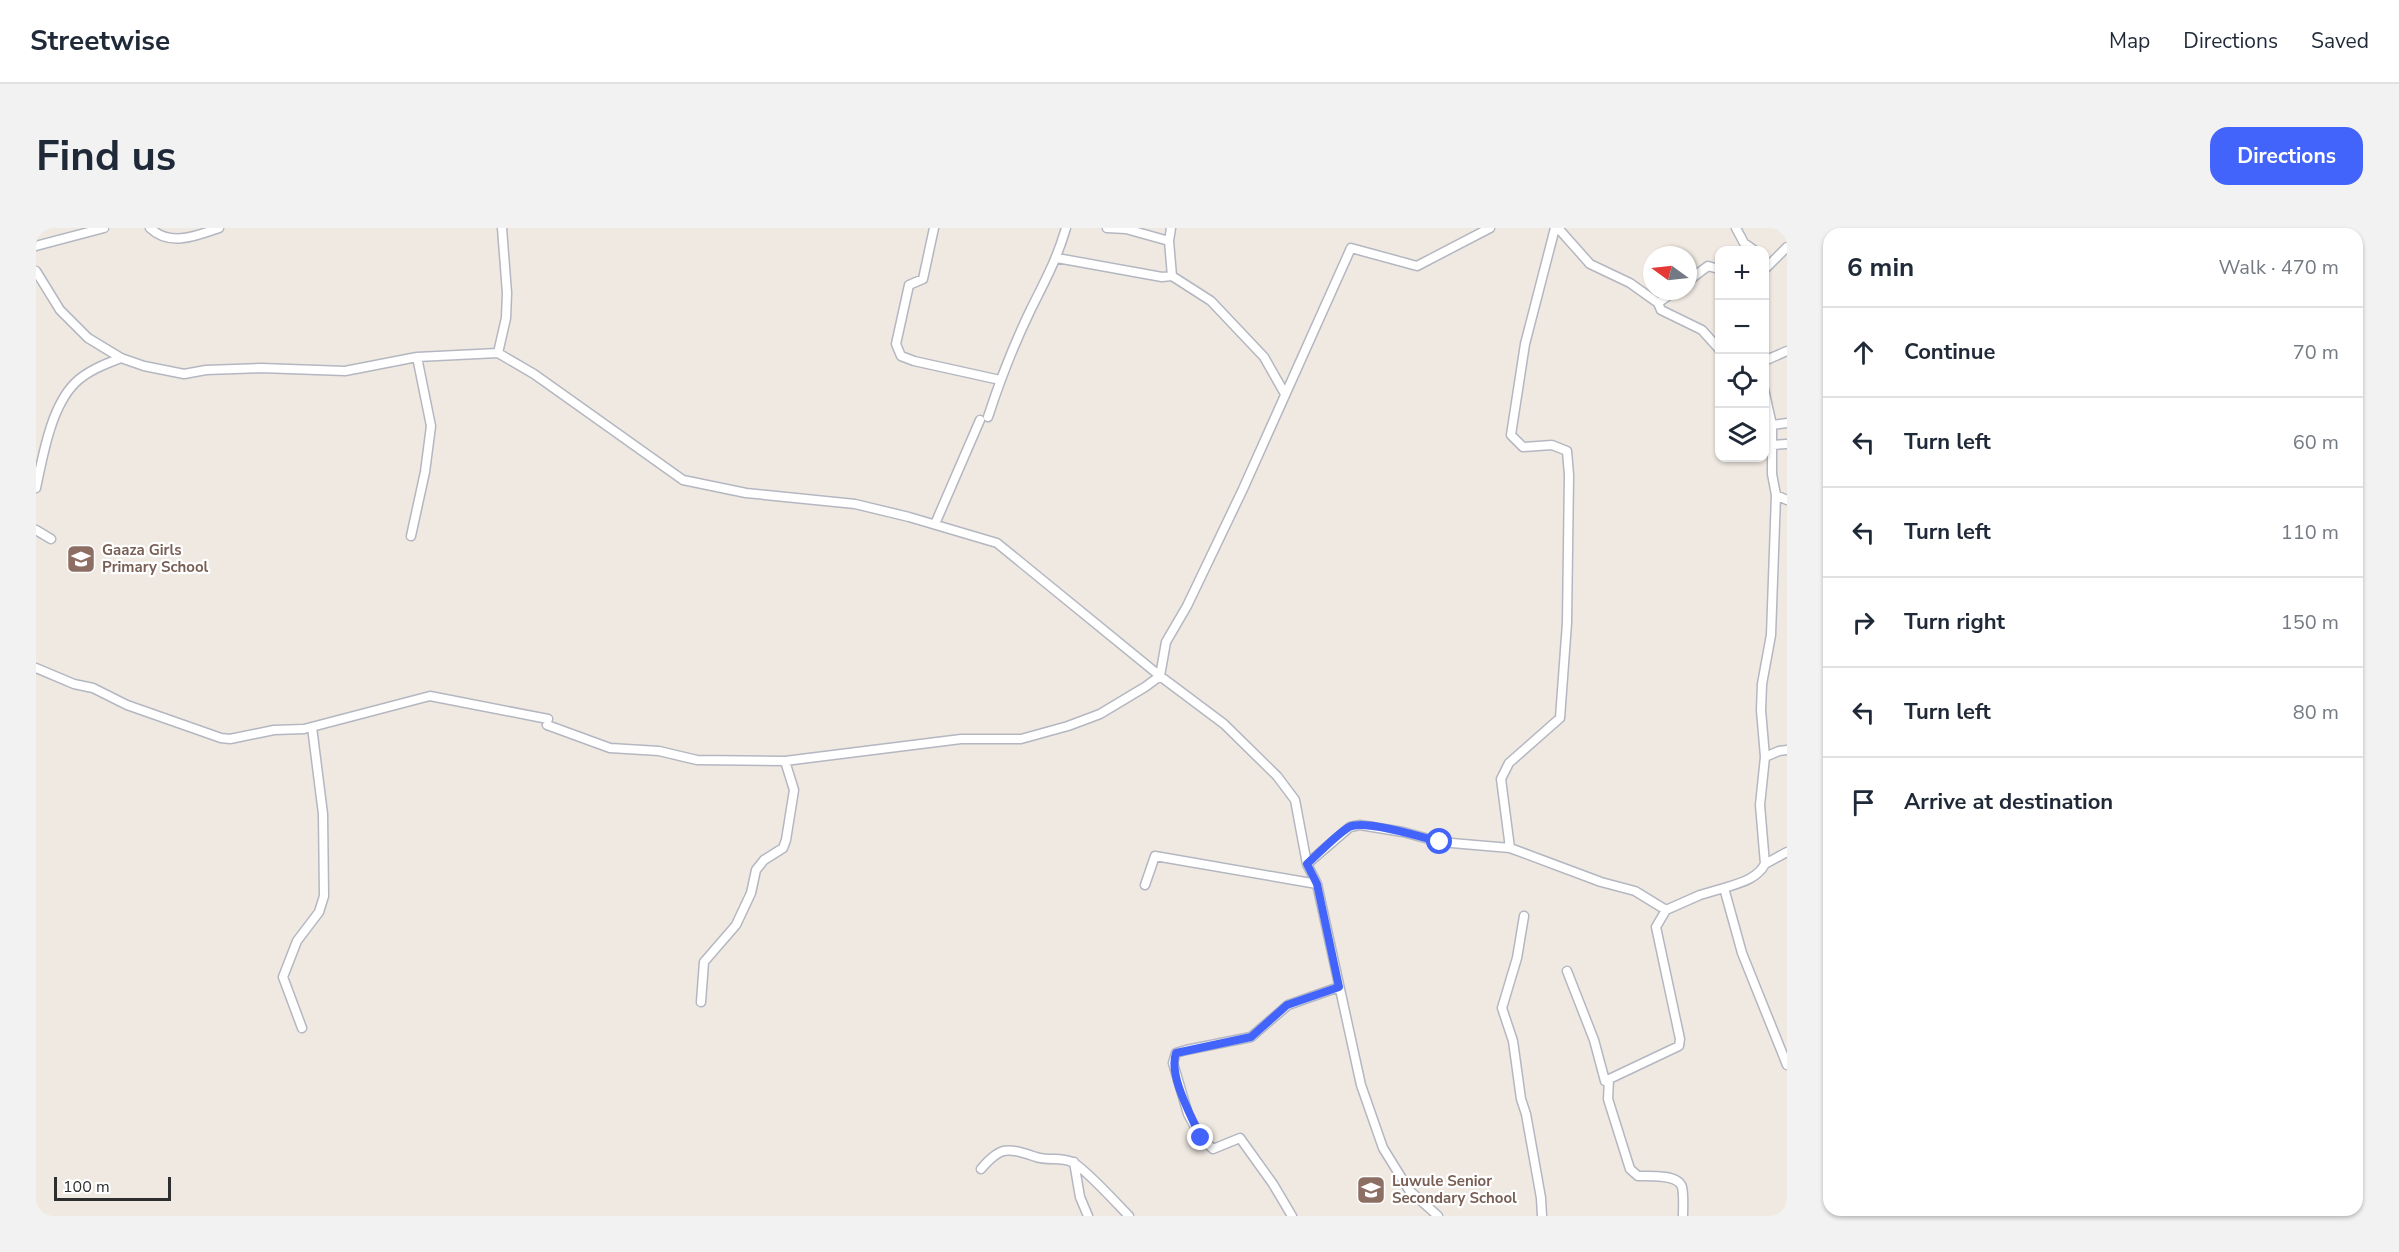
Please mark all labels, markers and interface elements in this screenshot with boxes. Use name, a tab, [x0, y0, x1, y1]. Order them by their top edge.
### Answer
text: Streetwise	[30, 22, 170, 60]
text: Map	[2109, 27, 2150, 55]
text: Directions	[2183, 27, 2278, 55]
text: Saved	[2311, 27, 2369, 55]
button: Directions	[2210, 127, 2363, 185]
text: Find us	[36, 128, 176, 185]
north arrow	[1643, 246, 1697, 300]
map controls	[1715, 246, 1769, 462]
button: +	[1715, 246, 1769, 300]
text: 6 min	[1847, 250, 1914, 285]
text: Walk · 470 m	[2219, 254, 2339, 281]
button: −	[1715, 300, 1769, 354]
icon: ahead	[1847, 336, 1880, 369]
text: Continue	[1904, 337, 1995, 367]
text: 70 m	[2293, 339, 2339, 366]
button: locate	[1715, 354, 1769, 408]
button: layers	[1715, 408, 1769, 462]
icon: left	[1847, 426, 1880, 459]
text: Turn left	[1904, 427, 1991, 457]
text: 60 m	[2293, 429, 2339, 456]
icon: left	[1847, 516, 1880, 549]
text: Turn left	[1904, 517, 1991, 547]
text: 110 m	[2281, 519, 2339, 546]
place label: Gaaza Girls Primary School	[102, 540, 209, 577]
school or university icon: Gaaza Girls Primary School	[65, 543, 97, 575]
icon: right	[1847, 606, 1880, 639]
text: Turn right	[1904, 607, 2005, 637]
text: 150 m	[2281, 609, 2339, 636]
icon: left	[1847, 696, 1880, 729]
text: Turn left	[1904, 697, 1991, 727]
text: 80 m	[2293, 699, 2339, 726]
icon: arrive	[1847, 786, 1880, 819]
text: Arrive at destination	[1904, 787, 2113, 817]
route start	[1426, 828, 1452, 854]
route end	[1187, 1124, 1213, 1150]
place label: Luwule Senior Secondary School	[1392, 1171, 1517, 1208]
scale bar	[54, 1174, 171, 1202]
school or university icon: Luwule Senior Secondary School	[1355, 1174, 1387, 1206]
text: 100 m	[63, 1176, 110, 1198]

